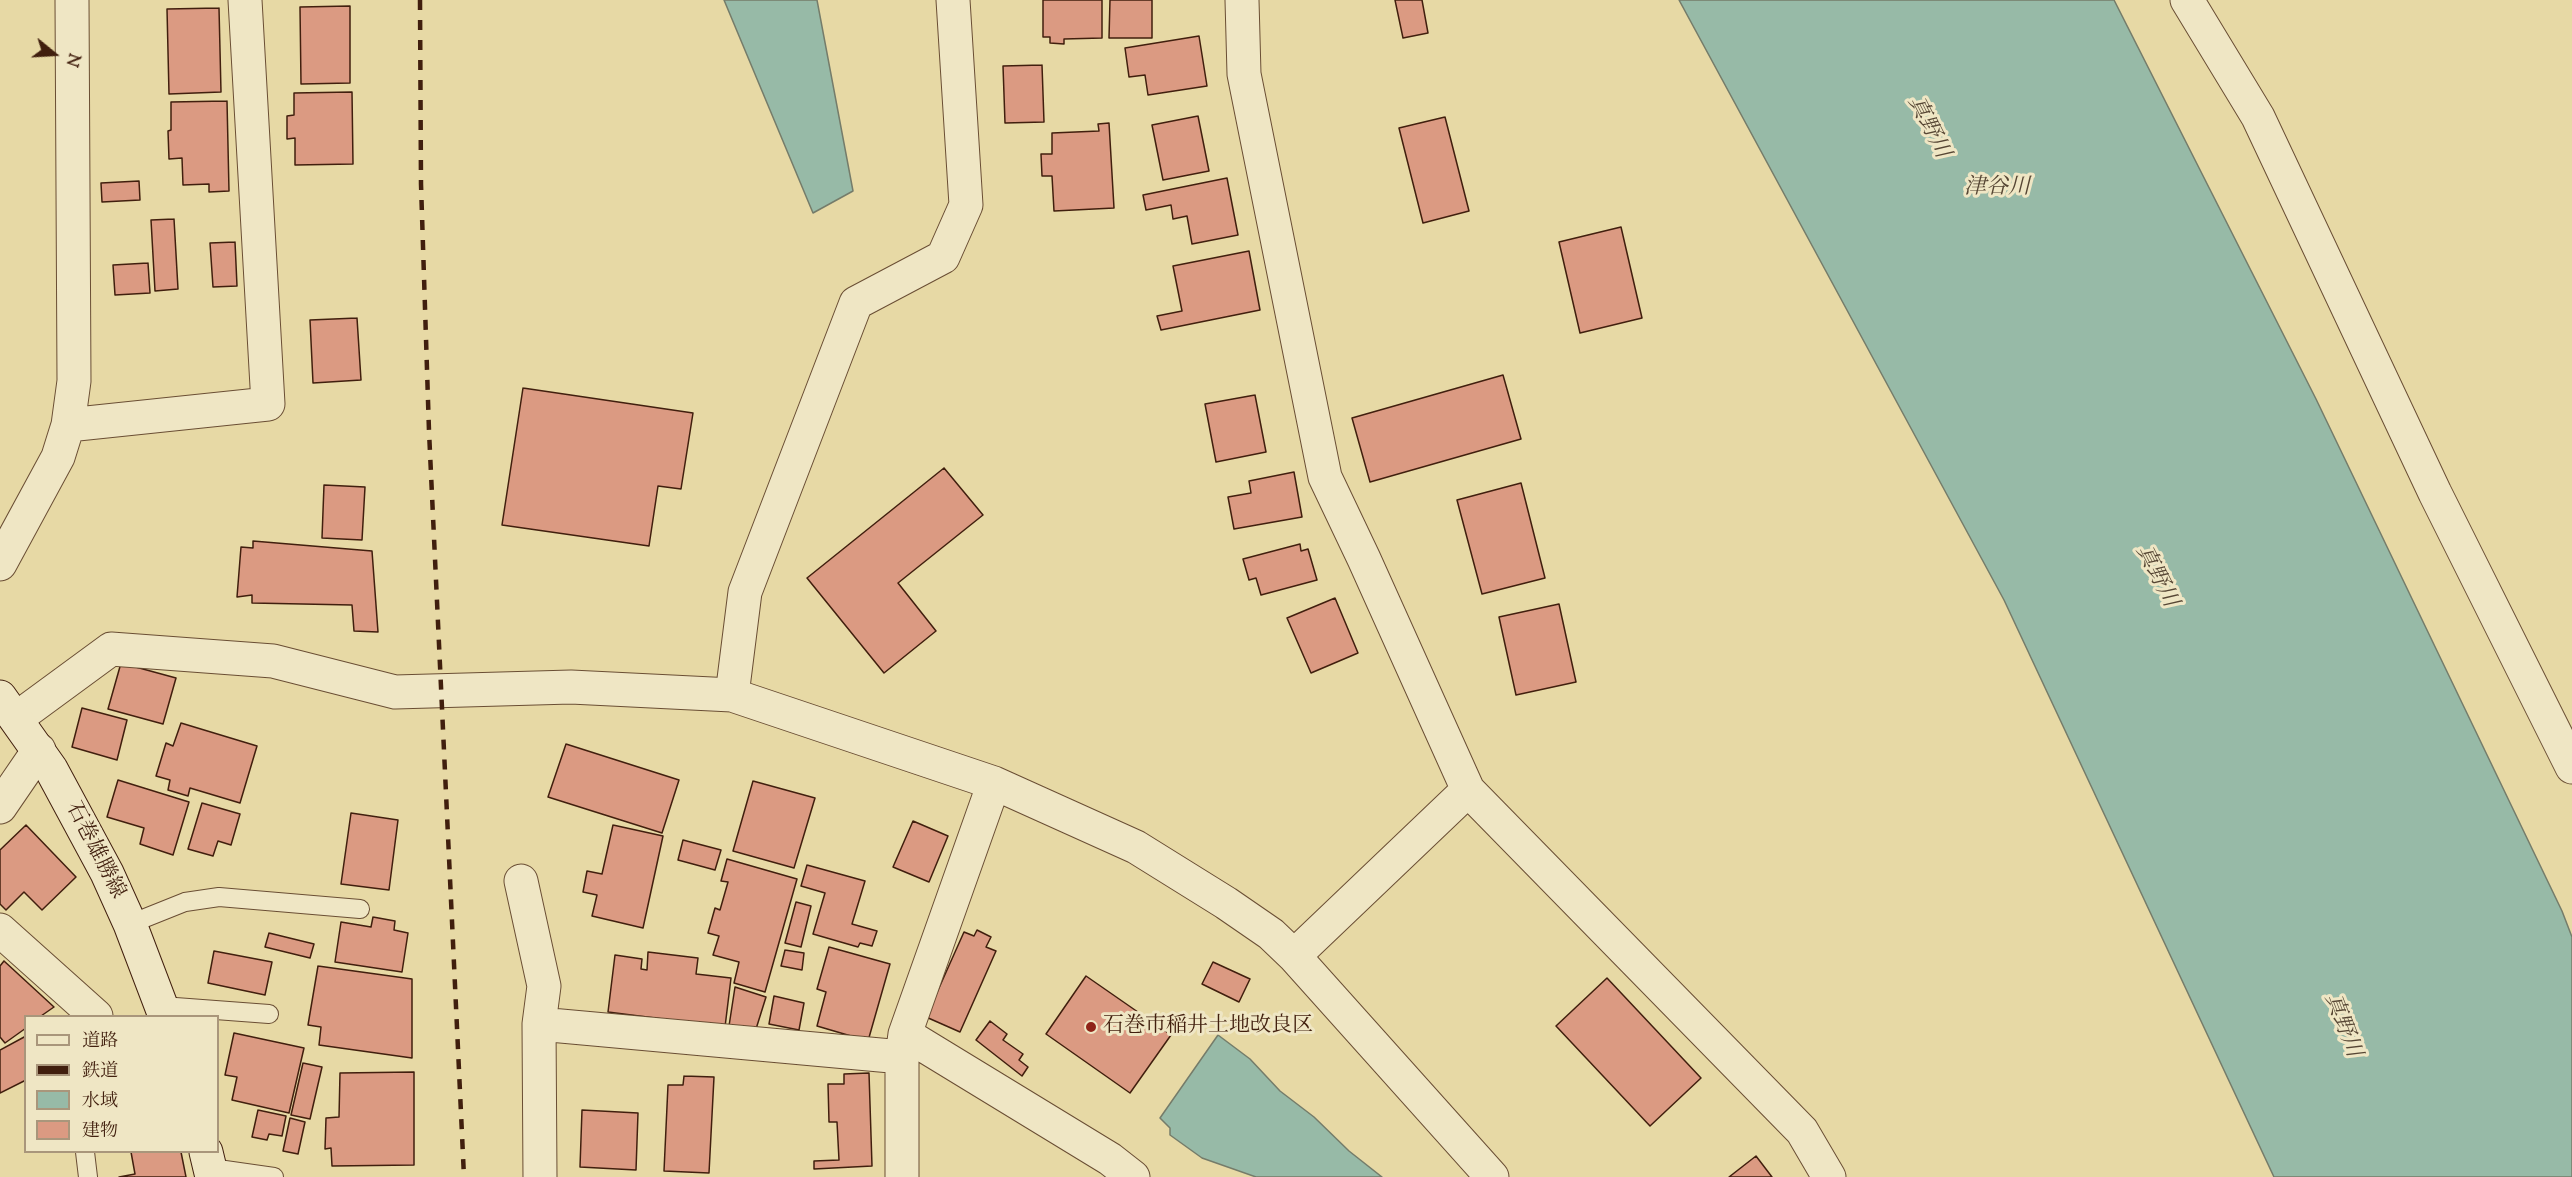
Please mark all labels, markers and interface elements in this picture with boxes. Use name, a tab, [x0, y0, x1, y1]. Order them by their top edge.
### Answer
north arrow	[24, 24, 84, 84]
text: N	[59, 50, 85, 69]
water label: 真野川	[1900, 93, 1954, 163]
water label: 津谷川	[1964, 176, 2030, 202]
water label: 真野川	[2128, 542, 2182, 612]
street label: 石巻雄勝線	[59, 799, 129, 903]
water label: 真野川	[2317, 990, 2365, 1062]
place label: 石巻市稲井土地改良区	[1103, 1014, 1313, 1040]
legend	[24, 1015, 219, 1153]
marker: 石巻市稲井土地改良区	[1084, 1020, 1098, 1034]
text: 道路	[82, 1029, 118, 1055]
text: 鉄道	[82, 1059, 118, 1085]
text: 水域	[82, 1089, 118, 1115]
text: 建物	[82, 1119, 118, 1145]

